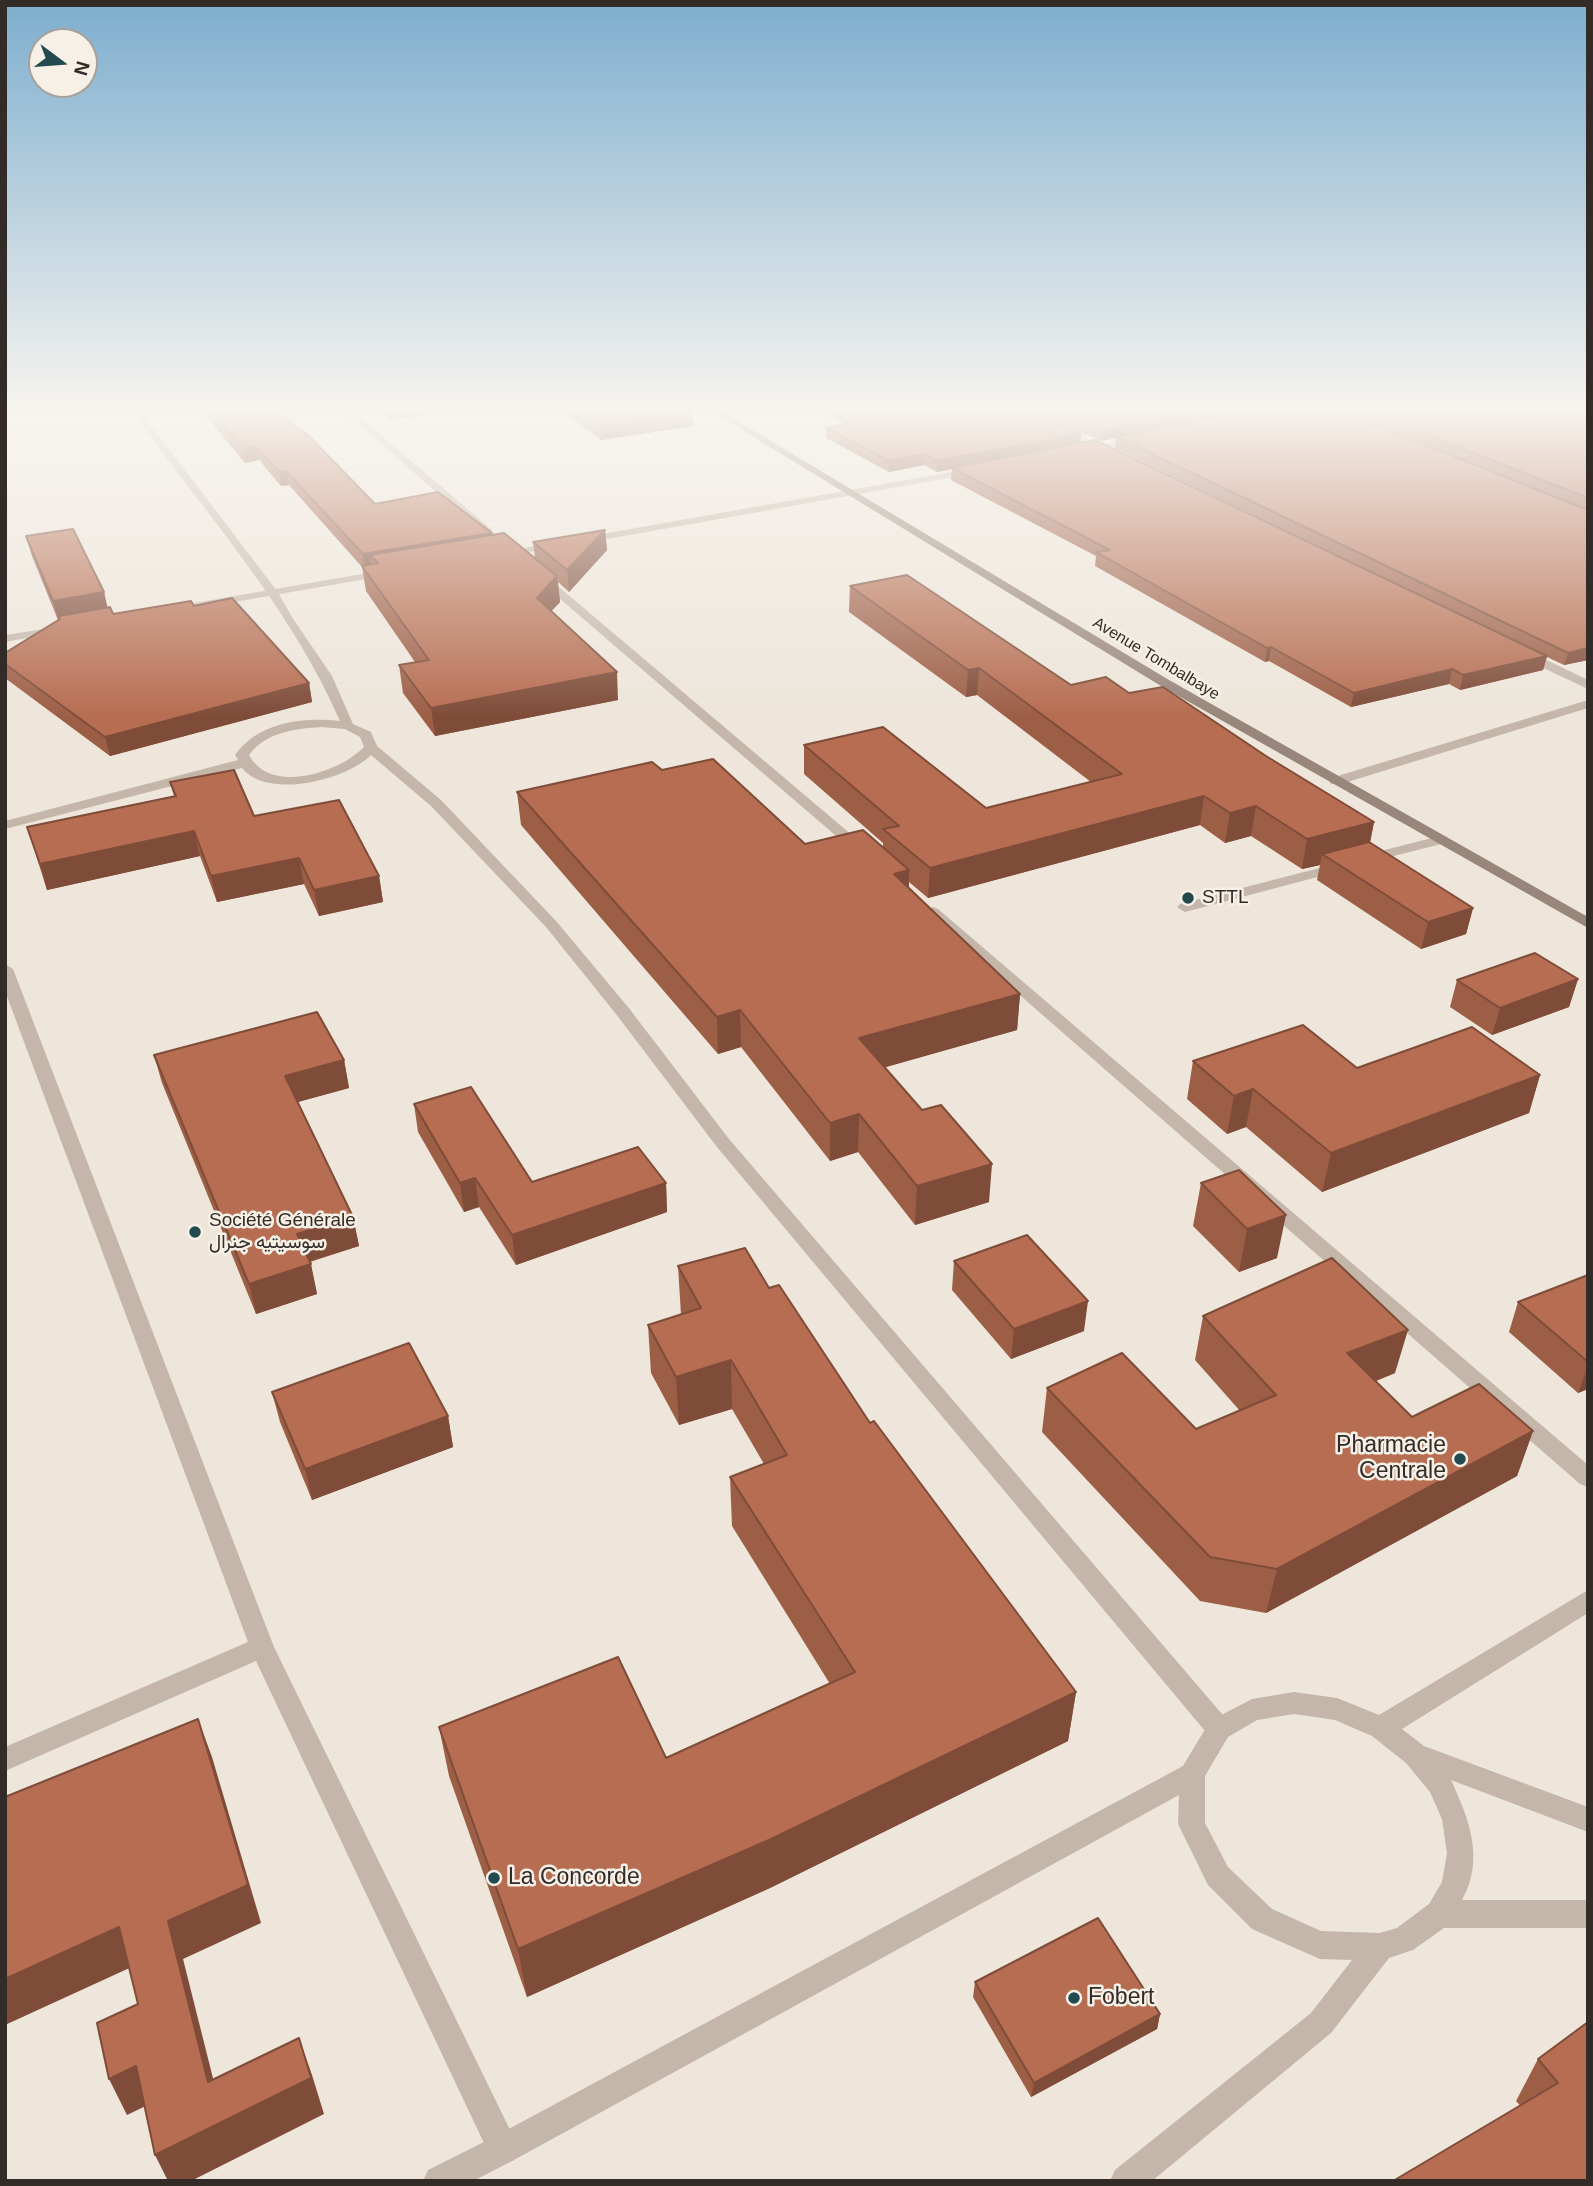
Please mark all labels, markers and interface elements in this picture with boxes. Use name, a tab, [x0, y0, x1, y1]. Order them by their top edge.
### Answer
north arrow	[28, 28, 98, 98]
text: N	[70, 59, 94, 78]
street label: Avenue Tombalbaye	[1089, 614, 1223, 704]
place label: STTL	[1202, 887, 1248, 909]
marker: STTL	[1180, 890, 1196, 906]
place label: Société Générale سوسيتيه جنرال	[209, 1210, 356, 1254]
marker: Société Générale سوسيتيه جنرال	[187, 1224, 203, 1240]
place label: Pharmacie Centrale	[1336, 1432, 1446, 1486]
marker: Pharmacie Centrale	[1452, 1451, 1468, 1467]
place label: La Concorde	[508, 1864, 640, 1892]
marker: La Concorde	[486, 1870, 502, 1886]
place label: Fobert	[1088, 1984, 1154, 2012]
marker: Fobert	[1066, 1990, 1082, 2006]

